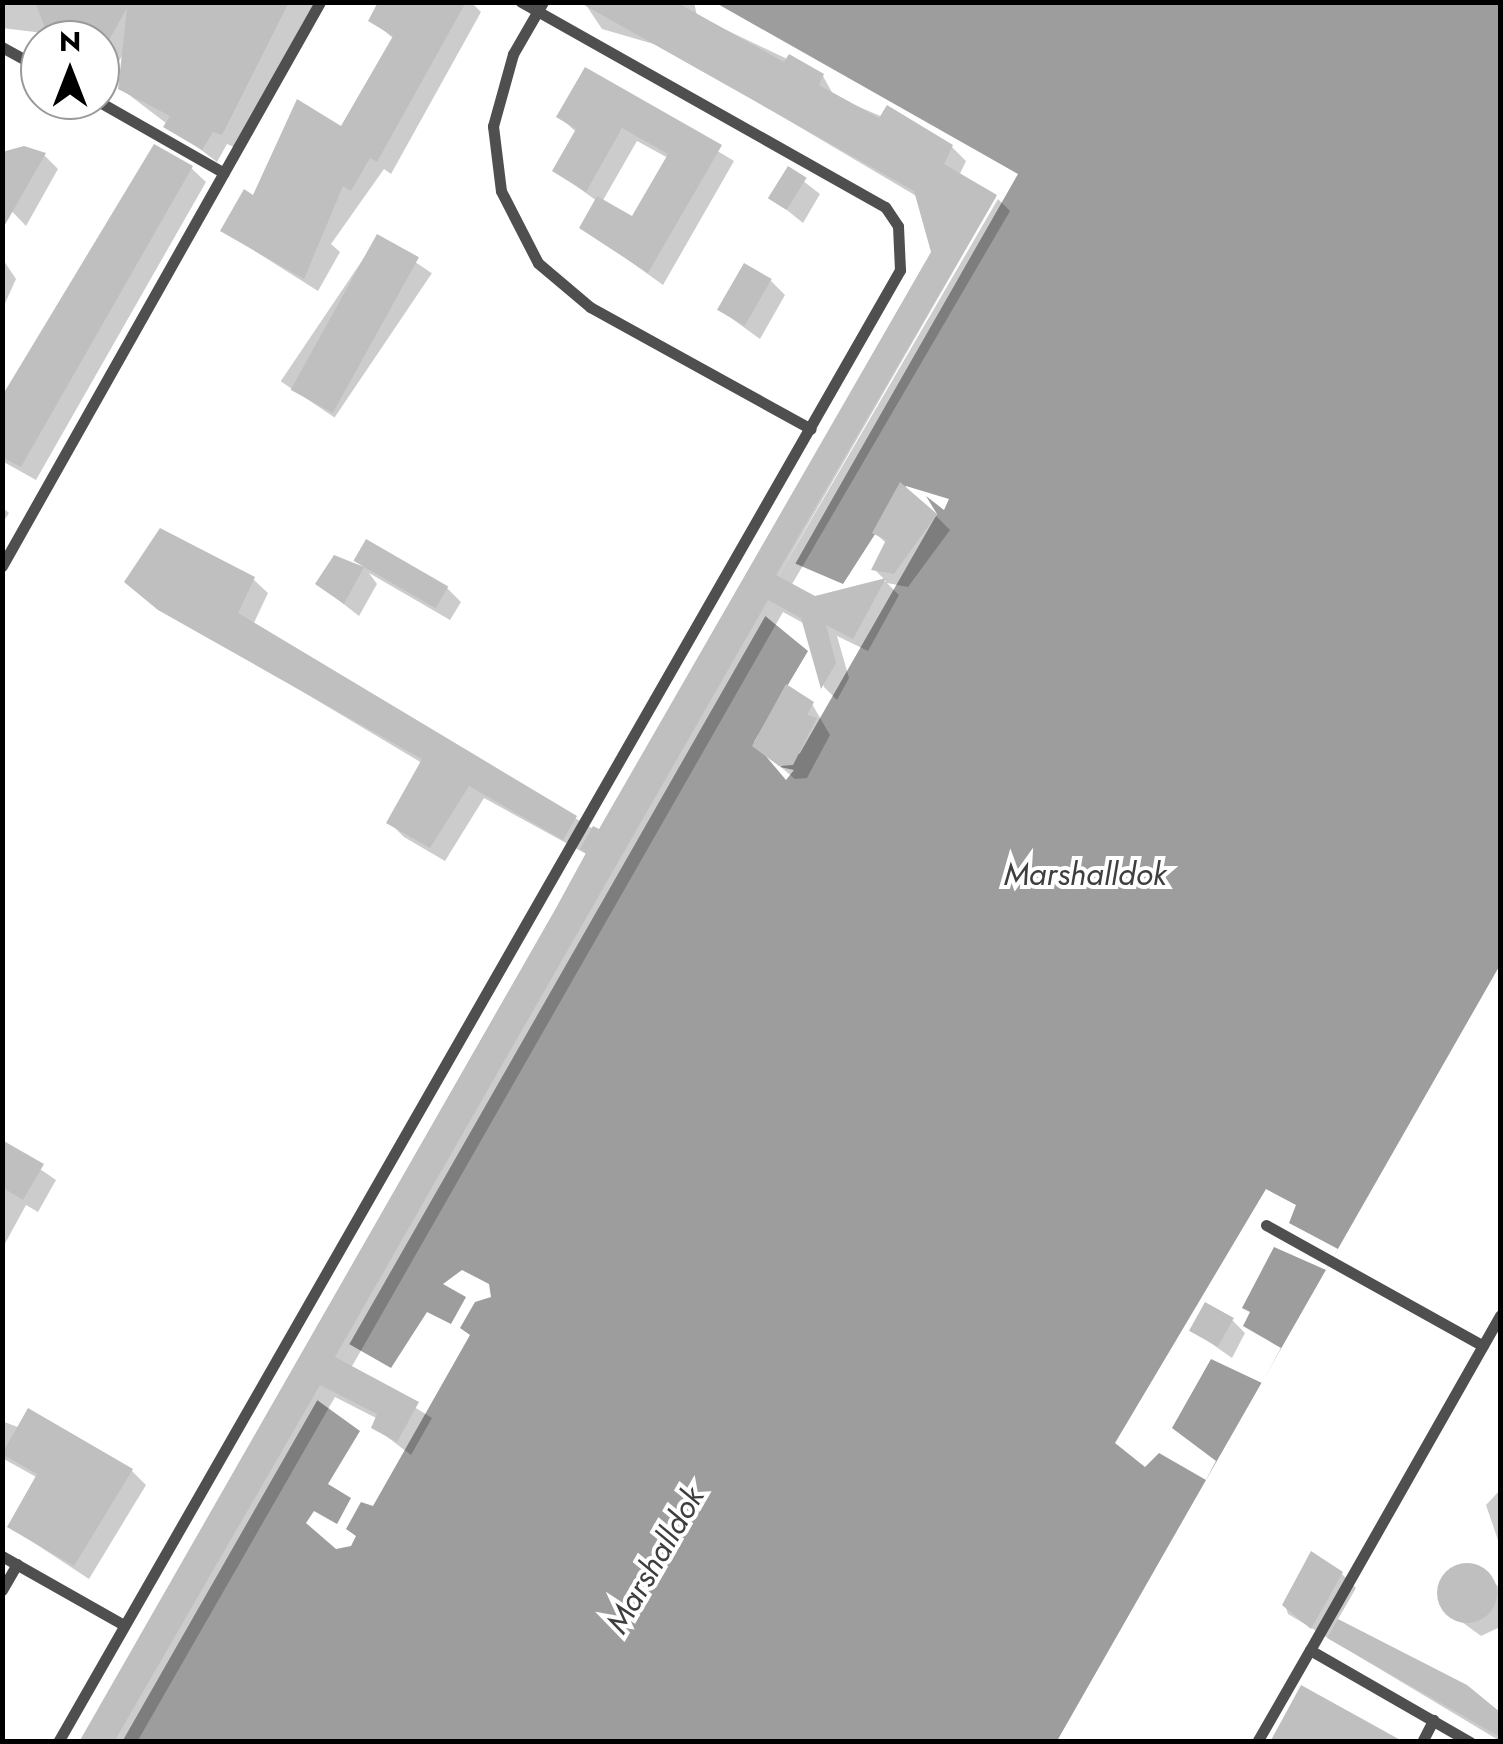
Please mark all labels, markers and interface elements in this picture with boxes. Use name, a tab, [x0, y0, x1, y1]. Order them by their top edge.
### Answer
north arrow	[20, 20, 120, 120]
text: N	[59, 21, 81, 62]
water label: Marshalldok	[1004, 855, 1166, 893]
water label: Marshalldok	[598, 1480, 712, 1640]

